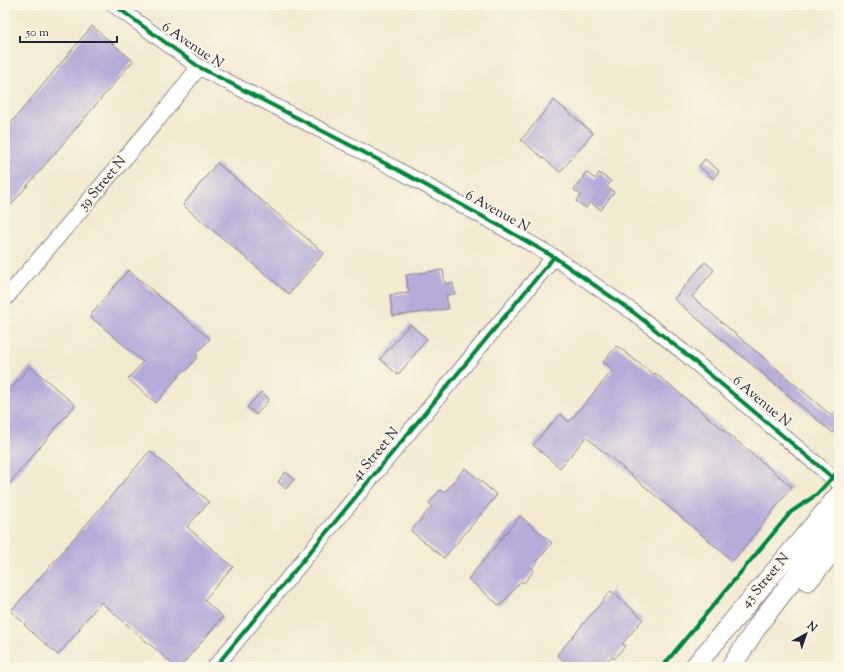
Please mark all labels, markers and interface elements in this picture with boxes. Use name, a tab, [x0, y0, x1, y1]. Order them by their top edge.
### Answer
scale bar	[20, 18, 117, 44]
street label: 6 Avenue N	[157, 18, 227, 74]
text: 50 m	[25, 24, 49, 42]
street label: 39 Street N	[74, 152, 132, 216]
street label: 6 Avenue N	[461, 186, 533, 238]
street label: 6 Avenue N	[727, 372, 795, 432]
street label: 41 Street N	[347, 424, 405, 486]
street label: 43 Street N	[737, 549, 795, 613]
north arrow	[786, 614, 826, 654]
text: N	[803, 618, 820, 636]

